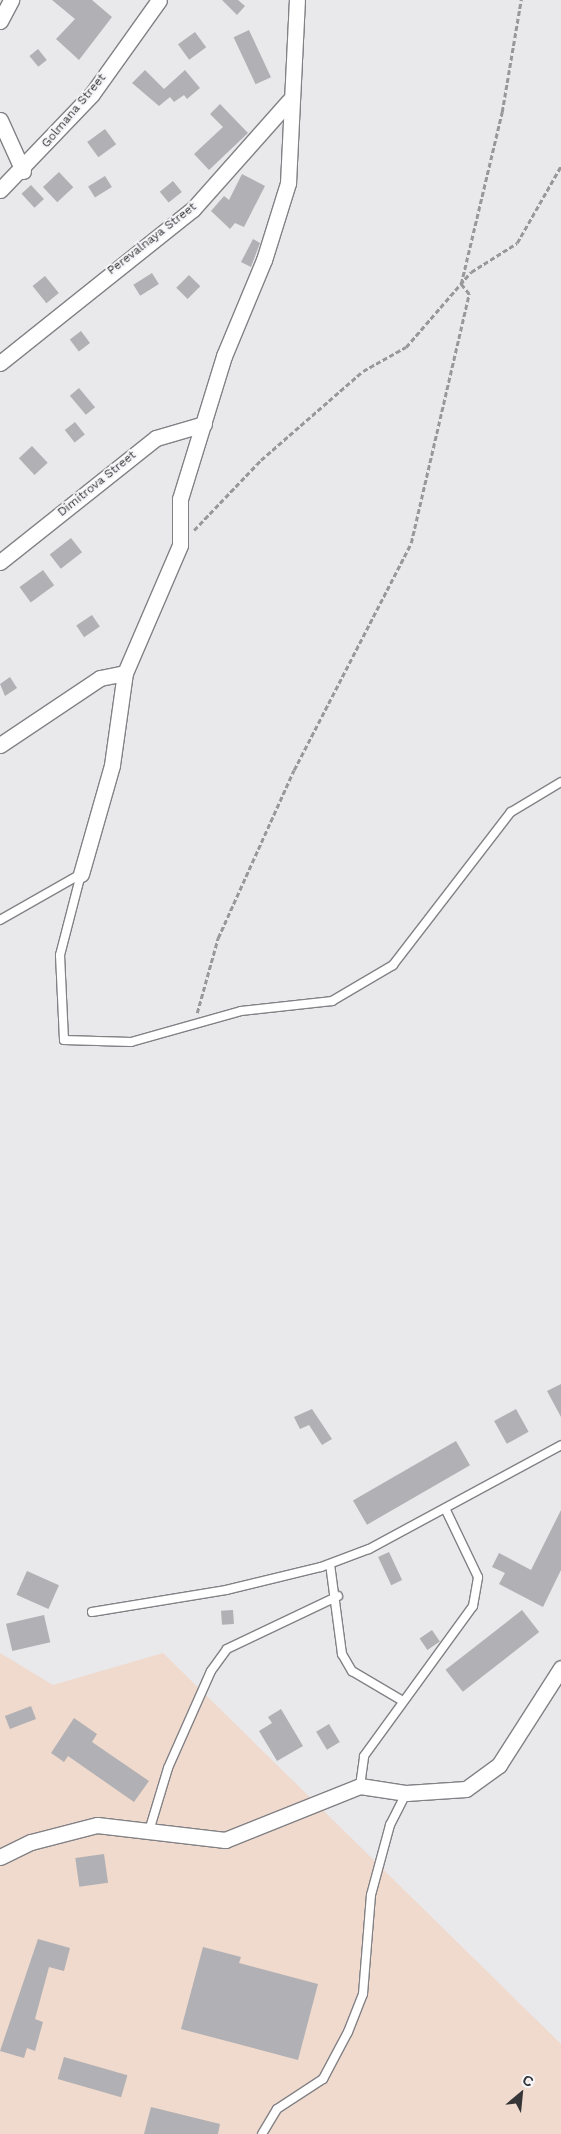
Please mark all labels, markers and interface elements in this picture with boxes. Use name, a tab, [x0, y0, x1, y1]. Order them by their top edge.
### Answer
street label: Golmana Street	[39, 71, 109, 151]
street label: Perevalnaya Street	[105, 200, 199, 278]
street label: Dimitrova Street	[55, 448, 139, 520]
north arrow	[496, 2069, 546, 2119]
text: С	[520, 2071, 536, 2090]

